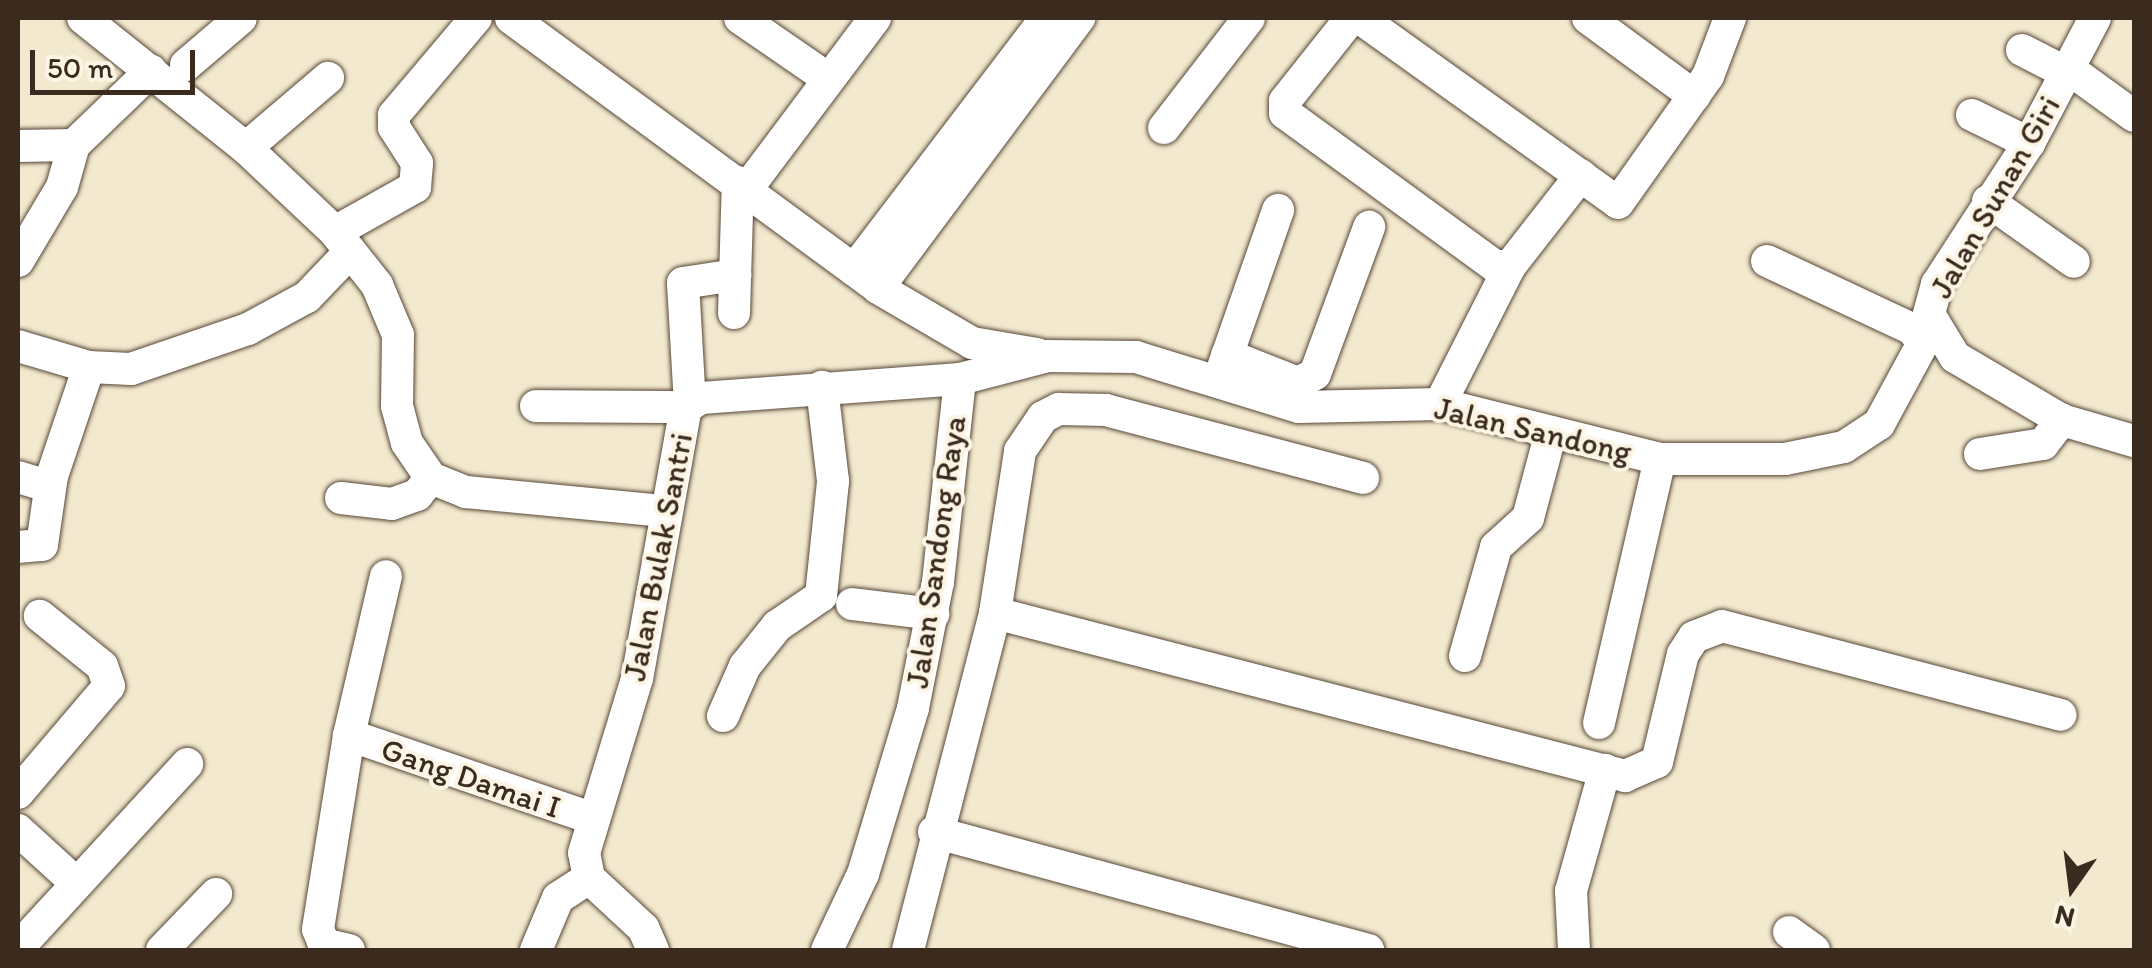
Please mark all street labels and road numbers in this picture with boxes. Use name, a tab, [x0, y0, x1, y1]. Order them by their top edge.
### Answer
street label: Jalan Sunan Giri	[1922, 90, 2068, 304]
street label: Jalan Sandong	[1431, 389, 1635, 471]
street label: Jalan Sandong Raya	[898, 413, 974, 691]
street label: Jalan Bulak Santri	[615, 429, 701, 685]
street label: Gang Damai I	[376, 729, 566, 827]

